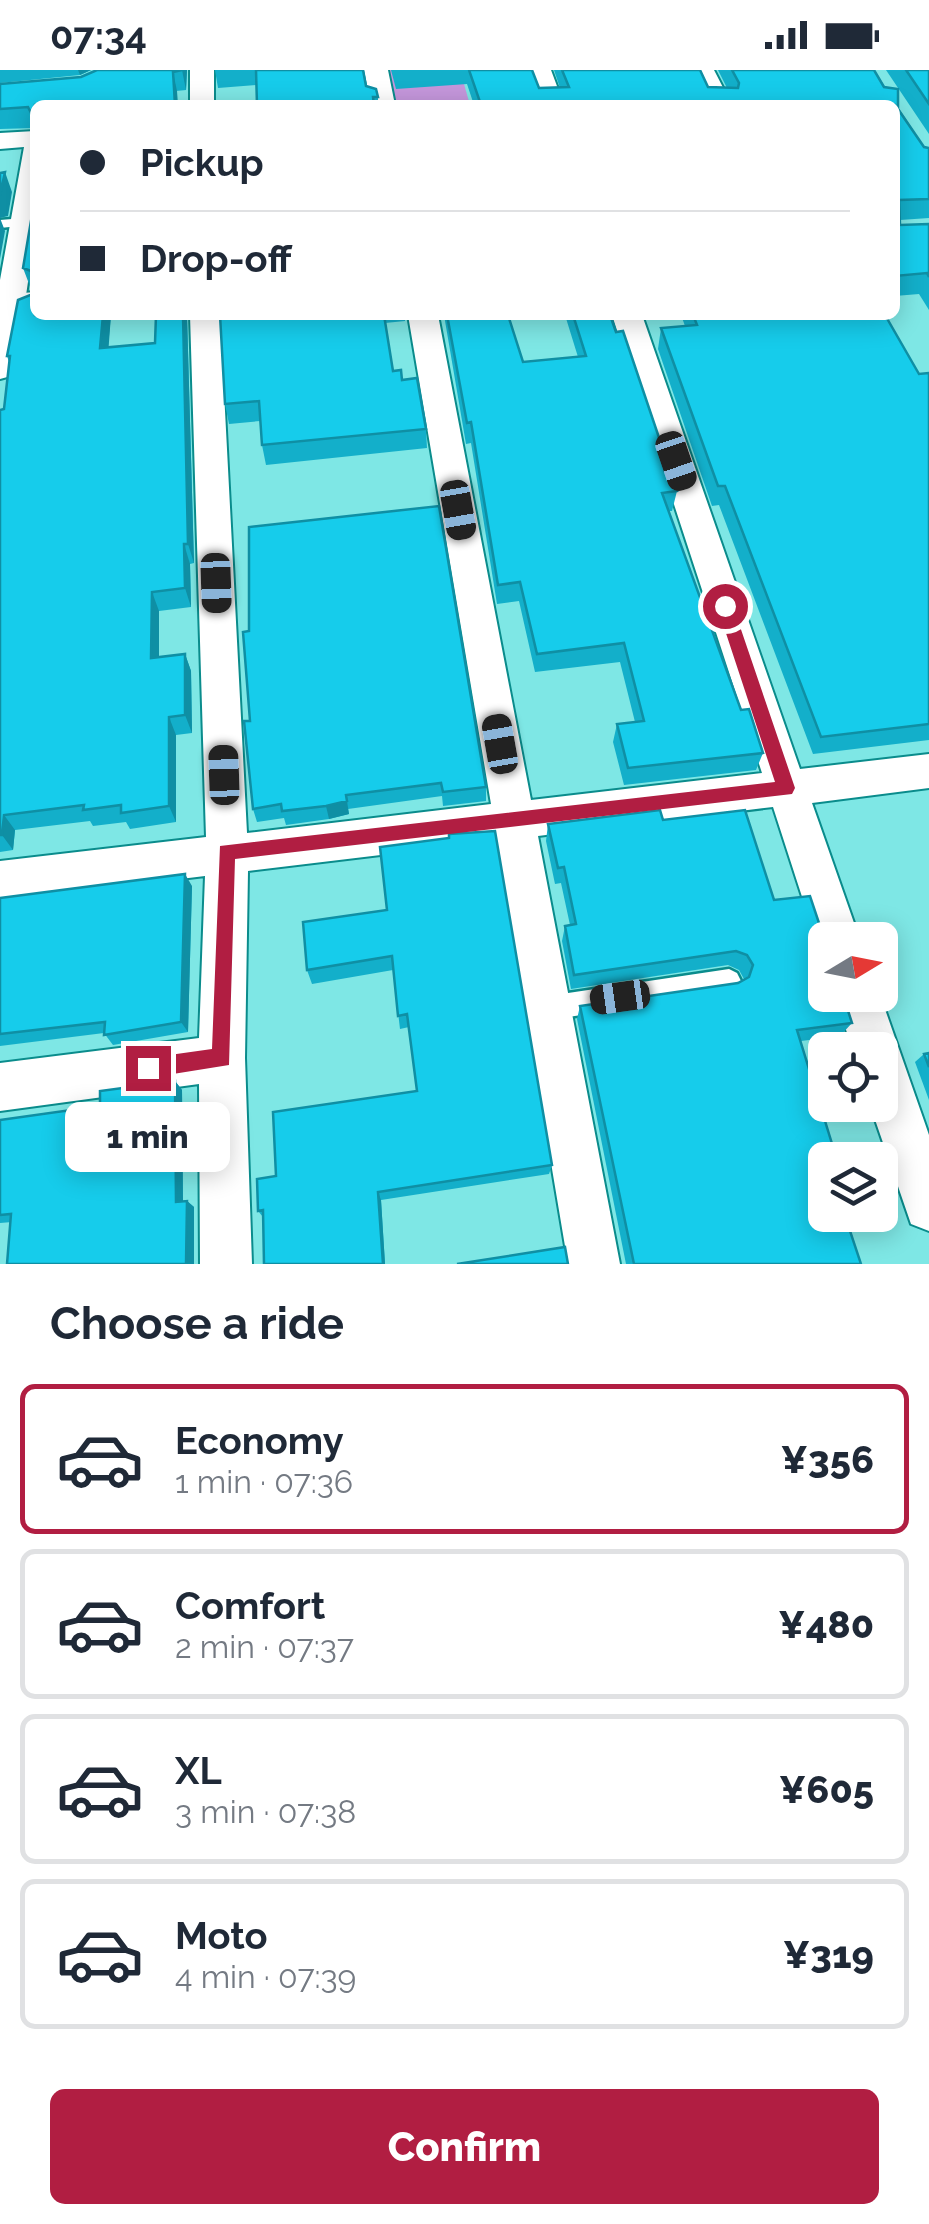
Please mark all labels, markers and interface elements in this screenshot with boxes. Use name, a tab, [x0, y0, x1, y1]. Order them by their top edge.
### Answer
text: 07:34	[50, 13, 147, 58]
text: Pickup	[140, 140, 264, 185]
text: Drop-off	[140, 236, 292, 281]
car	[652, 428, 700, 494]
car	[438, 478, 478, 542]
car	[200, 552, 232, 614]
route start	[703, 584, 748, 629]
car	[480, 712, 520, 776]
car	[208, 744, 240, 806]
north arrow	[808, 922, 898, 1012]
map controls	[808, 922, 898, 1232]
car	[588, 978, 652, 1016]
button: locate	[808, 1032, 898, 1122]
route end	[126, 1046, 171, 1091]
callout: 1 min	[66, 1103, 230, 1173]
text: 1 min	[106, 1118, 189, 1155]
button: layers	[808, 1142, 898, 1232]
text: Choose a ride	[50, 1297, 344, 1350]
icon: car	[55, 1414, 145, 1504]
text: Economy	[175, 1418, 344, 1463]
text: ¥356	[780, 1437, 874, 1482]
text: 1 min · 07:36	[175, 1463, 353, 1500]
icon: car	[55, 1579, 145, 1669]
text: Comfort	[175, 1583, 325, 1628]
text: ¥480	[778, 1602, 874, 1647]
text: 2 min · 07:37	[175, 1628, 354, 1665]
icon: car	[55, 1744, 145, 1834]
text: XL	[175, 1748, 222, 1793]
text: ¥605	[779, 1767, 874, 1812]
text: 3 min · 07:38	[175, 1793, 356, 1830]
icon: car	[55, 1909, 145, 1999]
text: Moto	[175, 1913, 268, 1958]
text: ¥319	[783, 1932, 874, 1977]
text: 4 min · 07:39	[175, 1958, 356, 1995]
button: Confirm	[50, 2089, 879, 2204]

